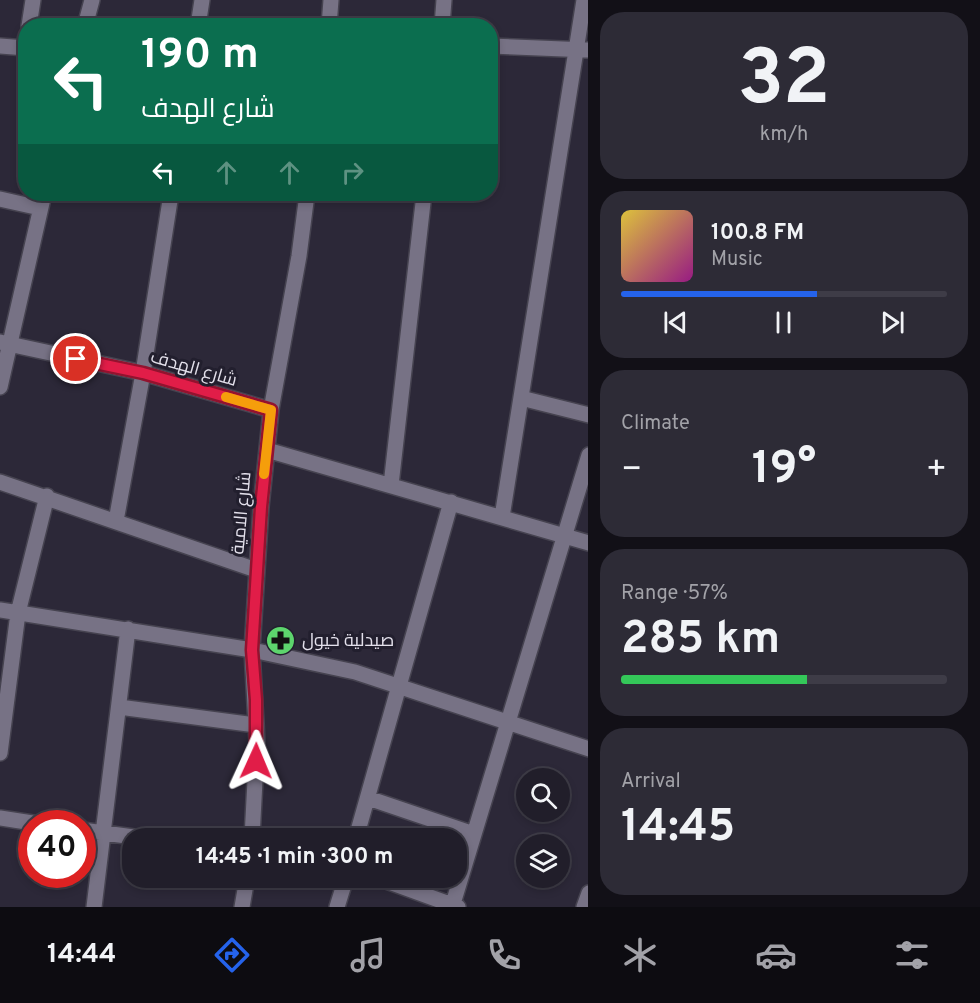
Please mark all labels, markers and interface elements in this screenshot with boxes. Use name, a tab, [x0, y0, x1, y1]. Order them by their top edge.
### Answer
text: 190 m	[141, 30, 259, 83]
text: 32	[738, 33, 830, 132]
icon: left	[42, 42, 120, 120]
text: شارع الهدف	[141, 93, 275, 127]
text: km/h	[760, 122, 808, 148]
icon: left	[147, 156, 180, 189]
icon: ahead	[210, 156, 243, 189]
icon: ahead	[273, 156, 306, 189]
icon: right	[336, 156, 369, 189]
text: 100.8 FM	[711, 220, 804, 247]
text: Music	[711, 247, 763, 273]
icon: previous	[659, 306, 692, 339]
icon: pause	[767, 306, 800, 339]
icon: next	[876, 306, 909, 339]
pin	[50, 333, 101, 384]
icon: arrive	[59, 342, 92, 375]
street label: شارع الهدف	[148, 346, 240, 393]
text: Climate	[621, 411, 690, 437]
text: 19°	[752, 442, 816, 499]
text: −	[621, 450, 642, 492]
text: +	[926, 450, 947, 492]
street label: شارع الامية	[227, 471, 258, 555]
text: Range · 57%	[621, 581, 728, 607]
text: 285 km	[621, 612, 780, 669]
pharmacy icon: صيدلية خيول	[265, 624, 297, 656]
place label: صيدلية خيول	[302, 630, 394, 653]
position arrow	[224, 729, 288, 793]
map controls	[516, 768, 570, 888]
button: search	[516, 768, 570, 822]
text: Arrival	[621, 769, 681, 795]
text: 14:45	[621, 800, 735, 857]
speed limit sign: 40	[18, 810, 96, 888]
button: layers	[516, 834, 570, 888]
text: 14:45 · 1 min · 300 m	[196, 844, 393, 871]
icon: directions	[211, 934, 253, 976]
icon: music	[347, 934, 389, 976]
icon: phone	[483, 934, 525, 976]
icon: climate	[619, 934, 661, 976]
icon: car	[755, 934, 797, 976]
icon: filters	[891, 934, 933, 976]
text: 14:44	[47, 938, 116, 972]

